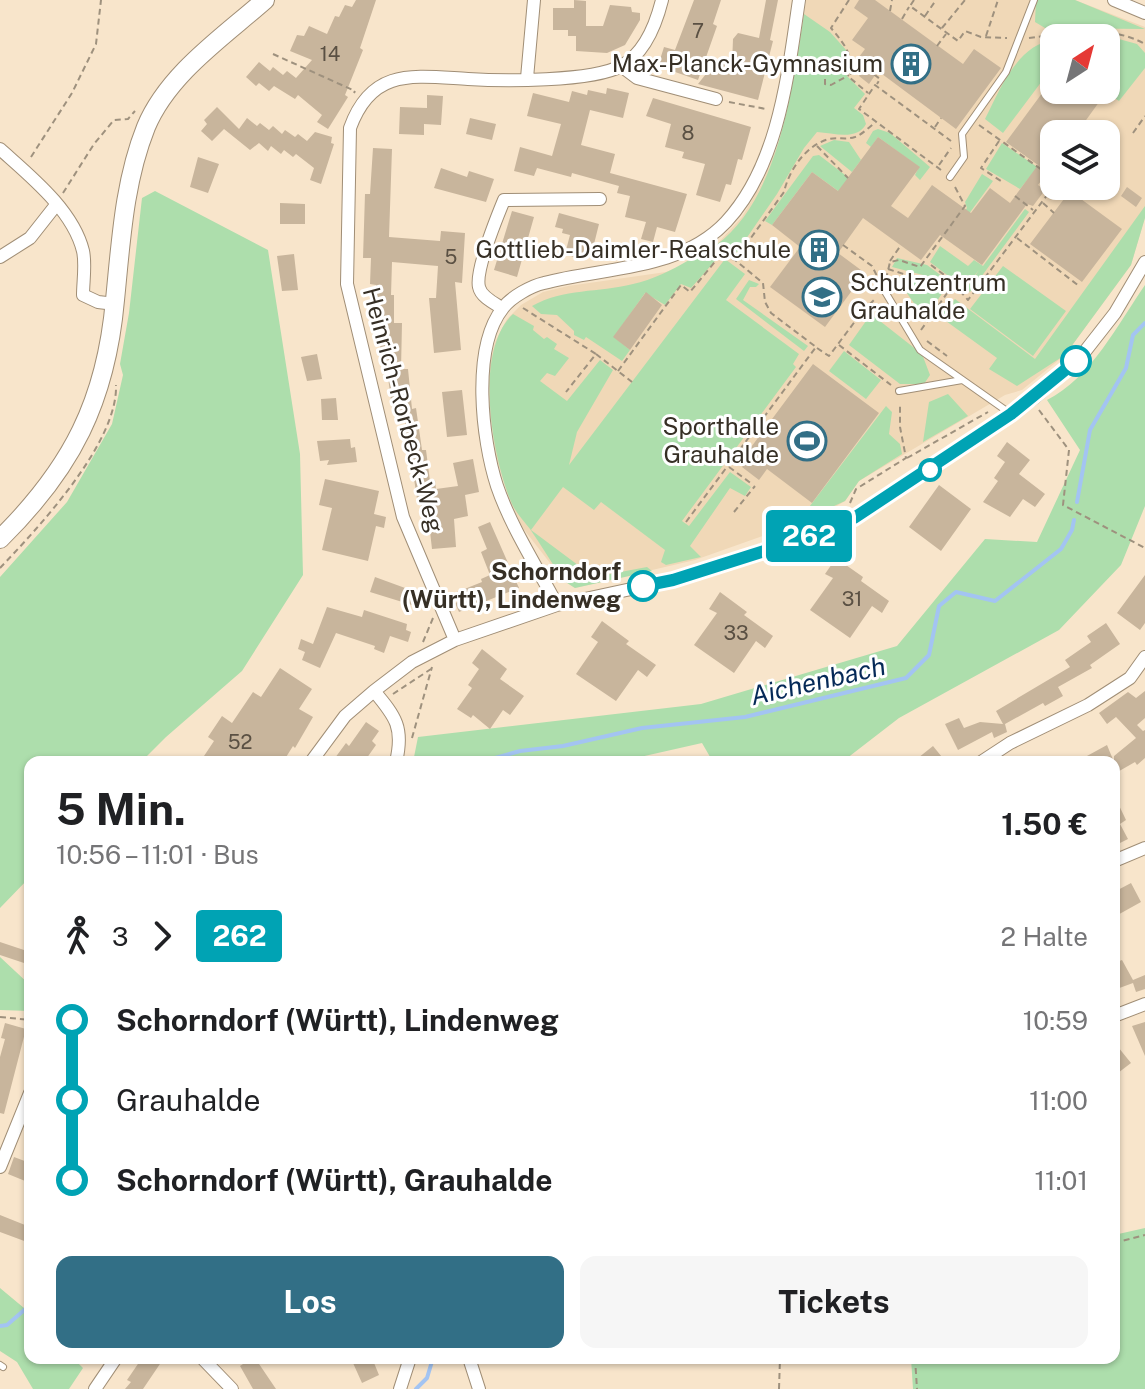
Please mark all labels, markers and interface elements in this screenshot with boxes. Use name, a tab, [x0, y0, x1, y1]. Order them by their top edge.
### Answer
house number: 7	[692, 19, 704, 43]
north arrow	[1040, 24, 1120, 104]
map controls	[1040, 24, 1120, 200]
house number: 14	[320, 42, 340, 66]
building icon: Max-Planck-Gymnasium	[890, 43, 932, 85]
place label: Max-Planck-Gymnasium	[612, 49, 883, 77]
button: layers	[1040, 120, 1120, 200]
house number: 8	[682, 121, 694, 145]
building icon: Gottlieb-Daimler-Realschule	[798, 229, 840, 271]
place label: Gottlieb-Daimler-Realschule	[476, 235, 791, 263]
house number: 5	[445, 245, 457, 269]
place label: Schulzentrum Grauhalde	[850, 268, 1006, 324]
school or university icon: Schulzentrum Grauhalde	[801, 276, 843, 318]
street label: Heinrich-Rorbeck-Weg	[358, 284, 450, 535]
unlabelled marker	[1061, 346, 1091, 376]
place label: Sporthalle Grauhalde	[662, 412, 779, 468]
sports icon: Sporthalle Grauhalde	[786, 420, 828, 462]
unlabelled marker	[919, 459, 941, 481]
line badge: 262	[763, 510, 855, 562]
text: 262	[782, 519, 836, 552]
place label: Schorndorf (Württ), Lindenweg	[402, 557, 621, 613]
marker: Schorndorf (Württ), Lindenweg	[628, 571, 658, 601]
house number: 31	[842, 587, 862, 611]
house number: 33	[723, 621, 749, 645]
water label: Aichenbach	[747, 650, 888, 711]
house number: 52	[228, 730, 252, 754]
text: 5 Min.	[56, 783, 186, 835]
text: 1.50 €	[1001, 806, 1088, 842]
text: 10:56 – 11:01 · Bus	[56, 839, 259, 870]
icon: walk	[56, 914, 100, 958]
icon: forward	[140, 914, 184, 958]
text: 262	[212, 919, 266, 952]
text: 3	[112, 921, 128, 952]
text: 2 Halte	[1001, 921, 1088, 952]
text: Schorndorf (Württ), Lindenweg	[116, 1002, 559, 1038]
text: 10:59	[1023, 1005, 1088, 1036]
text: Grauhalde	[116, 1082, 260, 1118]
text: 11:00	[1029, 1085, 1088, 1116]
text: Schorndorf (Württ), Grauhalde	[116, 1162, 553, 1198]
text: 11:01	[1034, 1165, 1088, 1196]
button: Los	[56, 1256, 564, 1348]
button: Tickets	[580, 1256, 1088, 1348]

